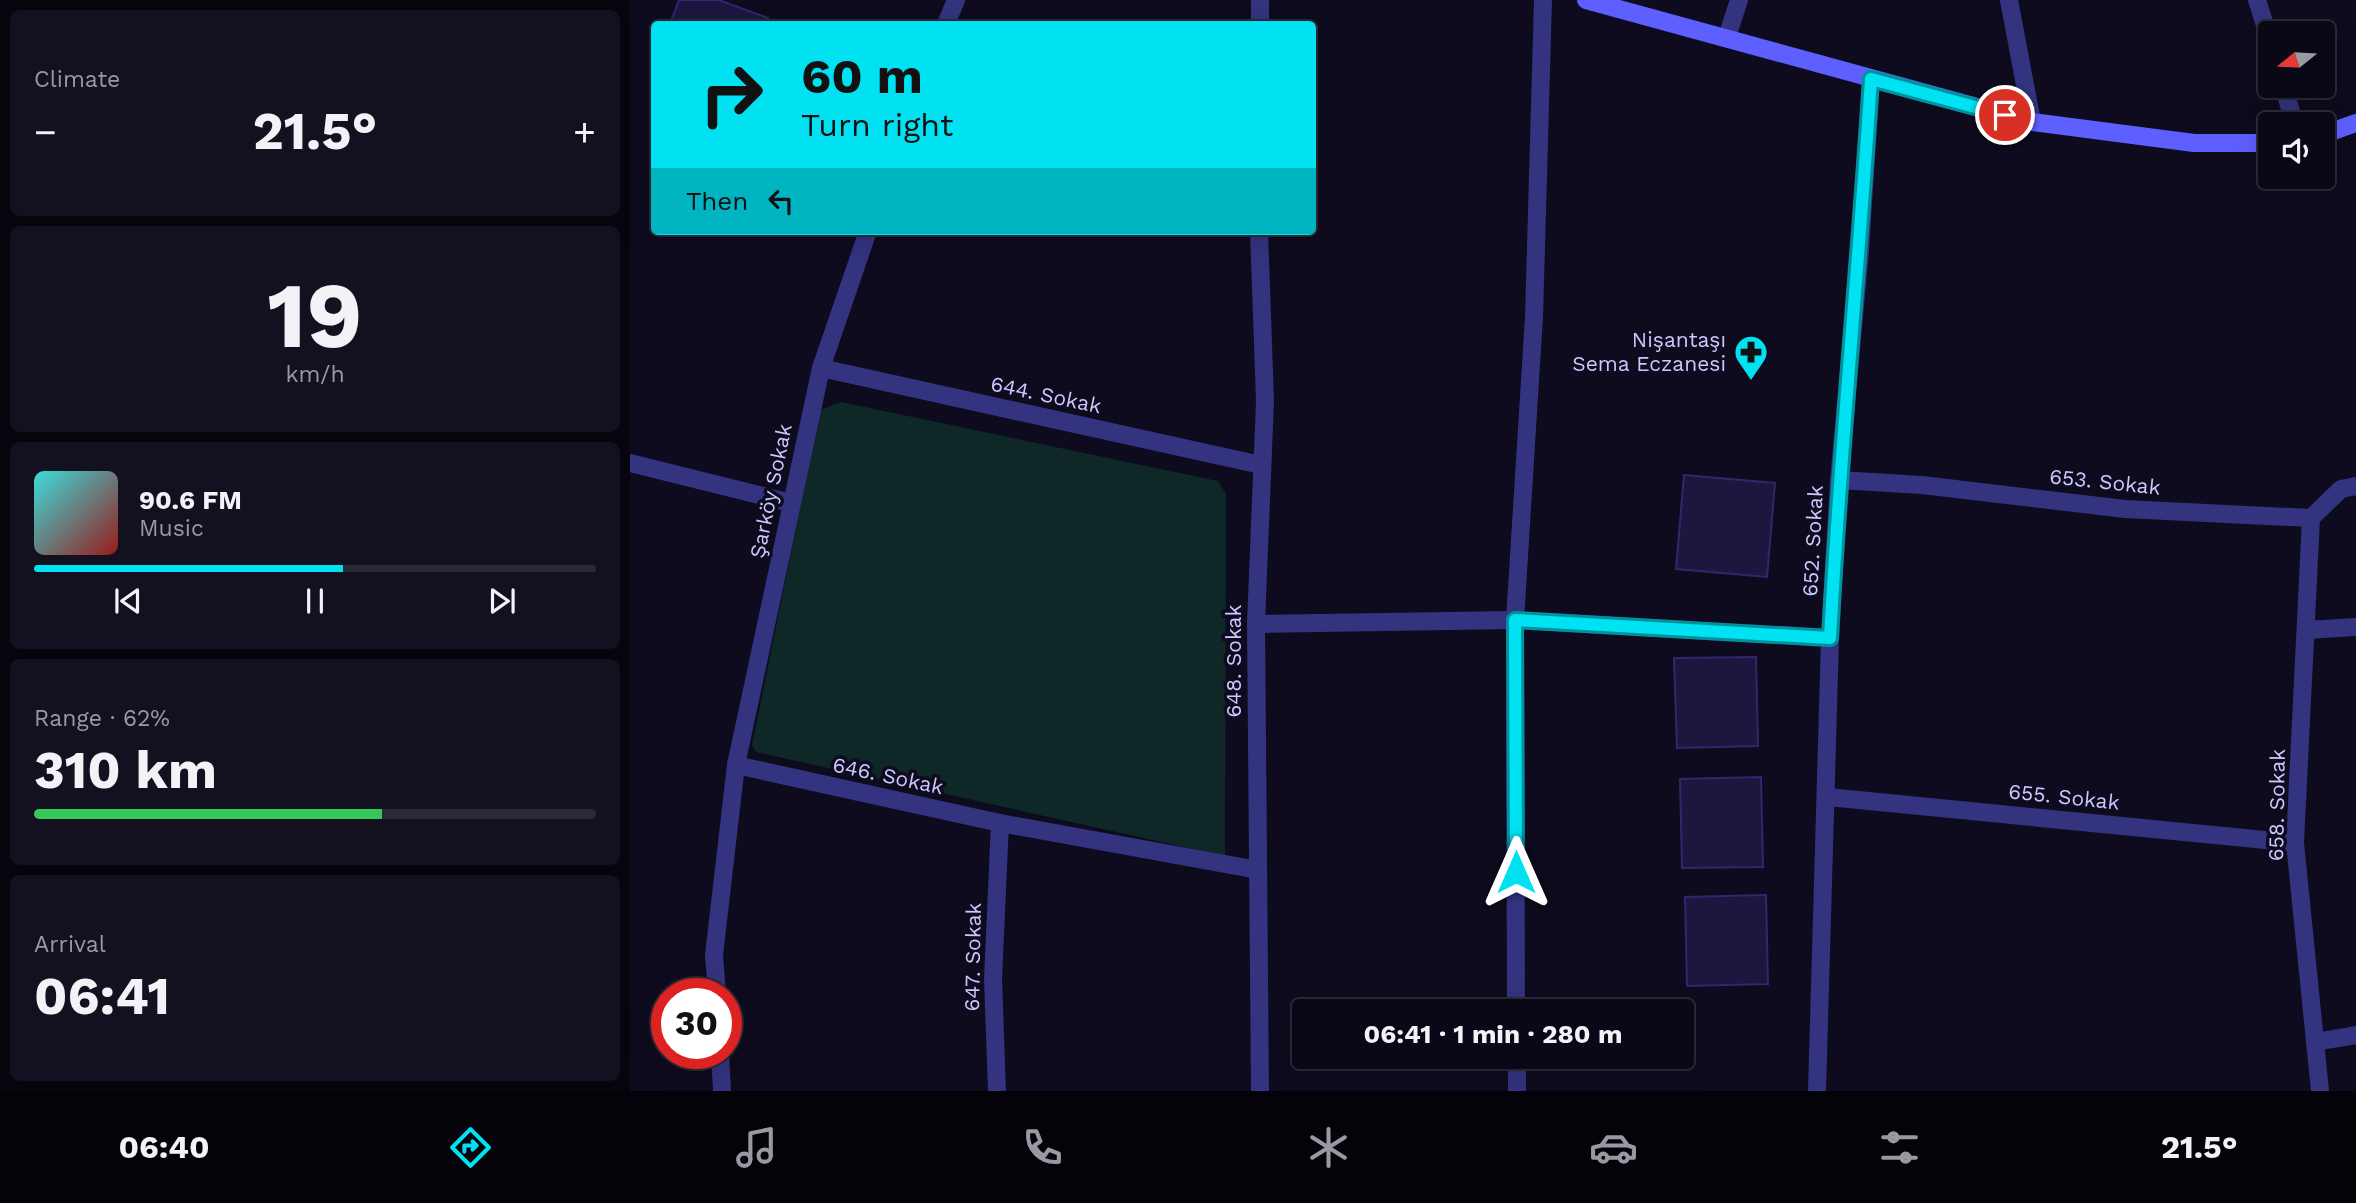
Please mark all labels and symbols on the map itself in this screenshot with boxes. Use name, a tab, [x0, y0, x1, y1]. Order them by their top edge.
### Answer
north arrow	[2258, 21, 2334, 98]
pin	[1975, 85, 2035, 145]
place label: Nişantaşı Sema Eczanesi	[1572, 327, 1726, 376]
pharmacy icon: Nişantaşı Sema Eczanesi	[1732, 333, 1770, 382]
street label: 644. Sokak	[988, 371, 1104, 418]
street label: Şarköy Sokak	[744, 421, 797, 560]
street label: 653. Sokak	[2048, 463, 2162, 500]
street label: 652. Sokak	[1797, 485, 1828, 597]
street label: 648. Sokak	[1221, 604, 1246, 717]
street label: 658. Sokak	[2263, 749, 2290, 861]
street label: 646. Sokak	[830, 752, 946, 799]
street label: 655. Sokak	[2007, 778, 2121, 815]
position arrow	[1479, 835, 1553, 909]
street label: 647. Sokak	[959, 902, 986, 1012]
speed limit sign: 30	[651, 978, 742, 1069]

